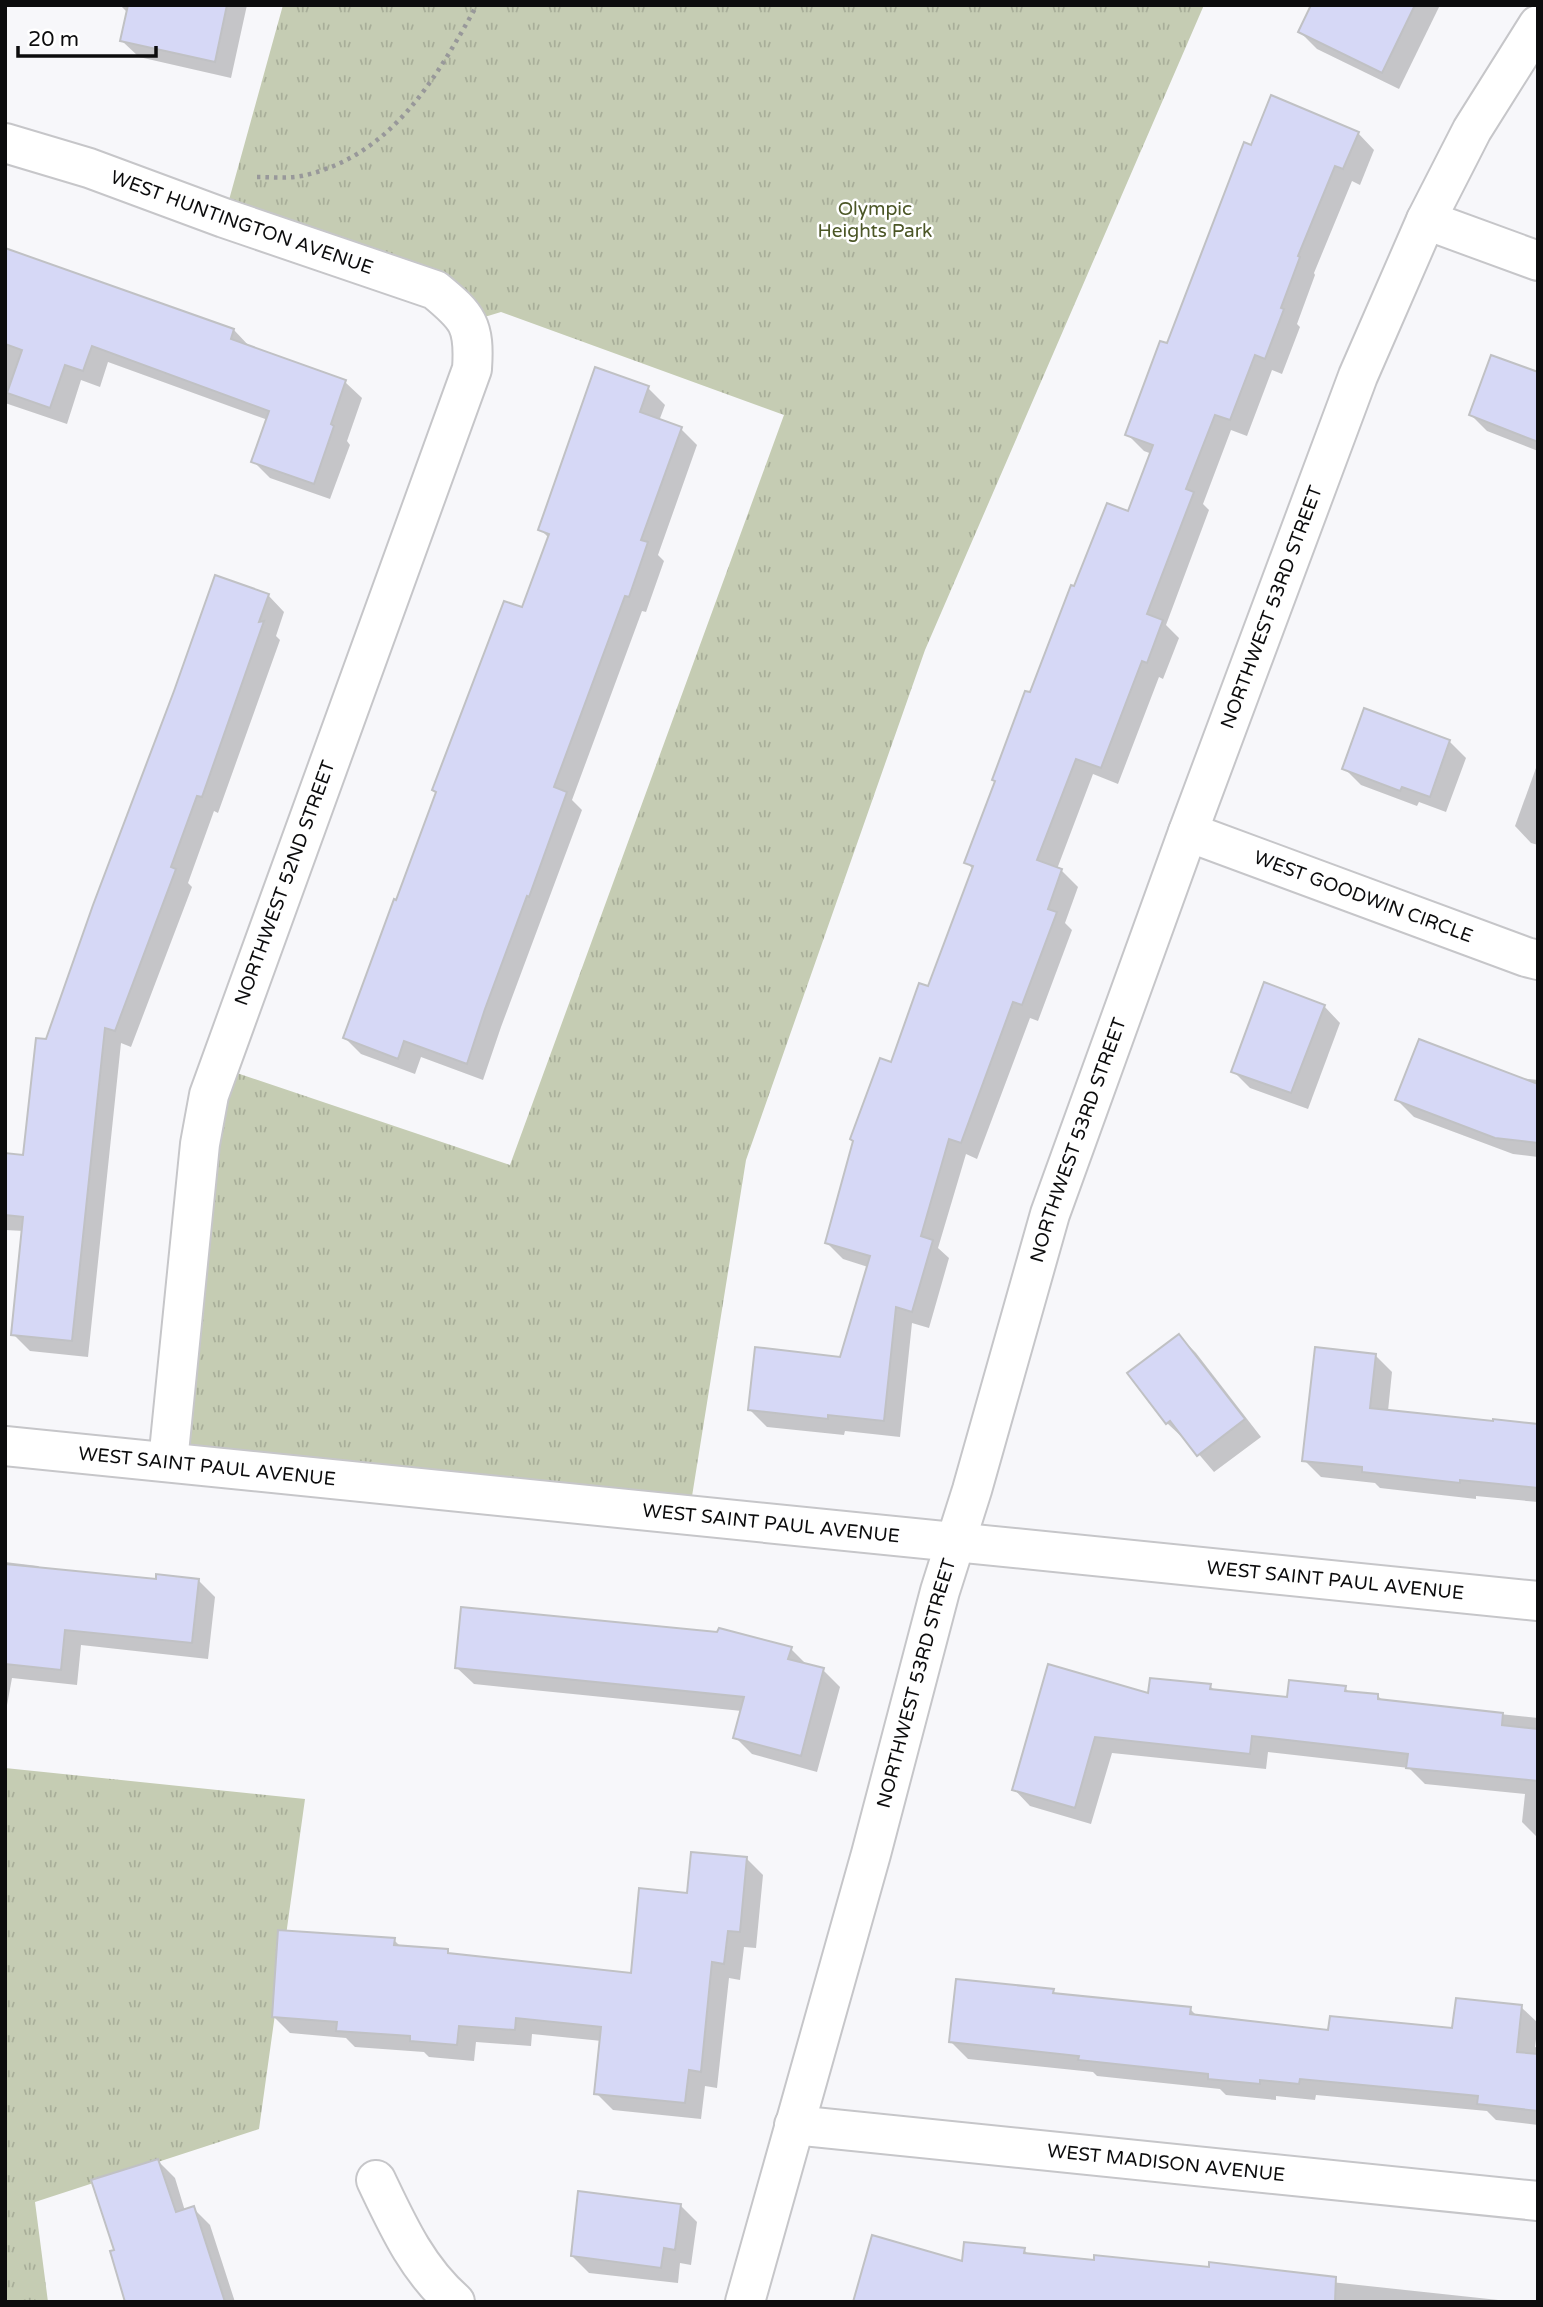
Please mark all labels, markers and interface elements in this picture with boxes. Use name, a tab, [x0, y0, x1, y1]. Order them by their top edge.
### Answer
scale bar	[18, 14, 156, 58]
text: 20 m	[28, 27, 79, 52]
street label: WEST HUNTINGTON AVENUE	[108, 166, 376, 279]
park label: Olympic Heights Park	[818, 198, 932, 242]
street label: NORTHWEST 53RD STREET	[1216, 482, 1327, 732]
street label: NORTHWEST 52ND STREET	[230, 757, 340, 1009]
street label: WEST GOODWIN CIRCLE	[1251, 846, 1476, 947]
street label: NORTHWEST 53RD STREET	[1026, 1014, 1131, 1265]
street label: WEST SAINT PAUL AVENUE	[77, 1442, 337, 1490]
street label: WEST SAINT PAUL AVENUE	[641, 1500, 901, 1547]
street label: NORTHWEST 53RD STREET	[872, 1555, 961, 1811]
street label: WEST SAINT PAUL AVENUE	[1205, 1557, 1465, 1604]
street label: WEST MADISON AVENUE	[1046, 2140, 1286, 2186]

